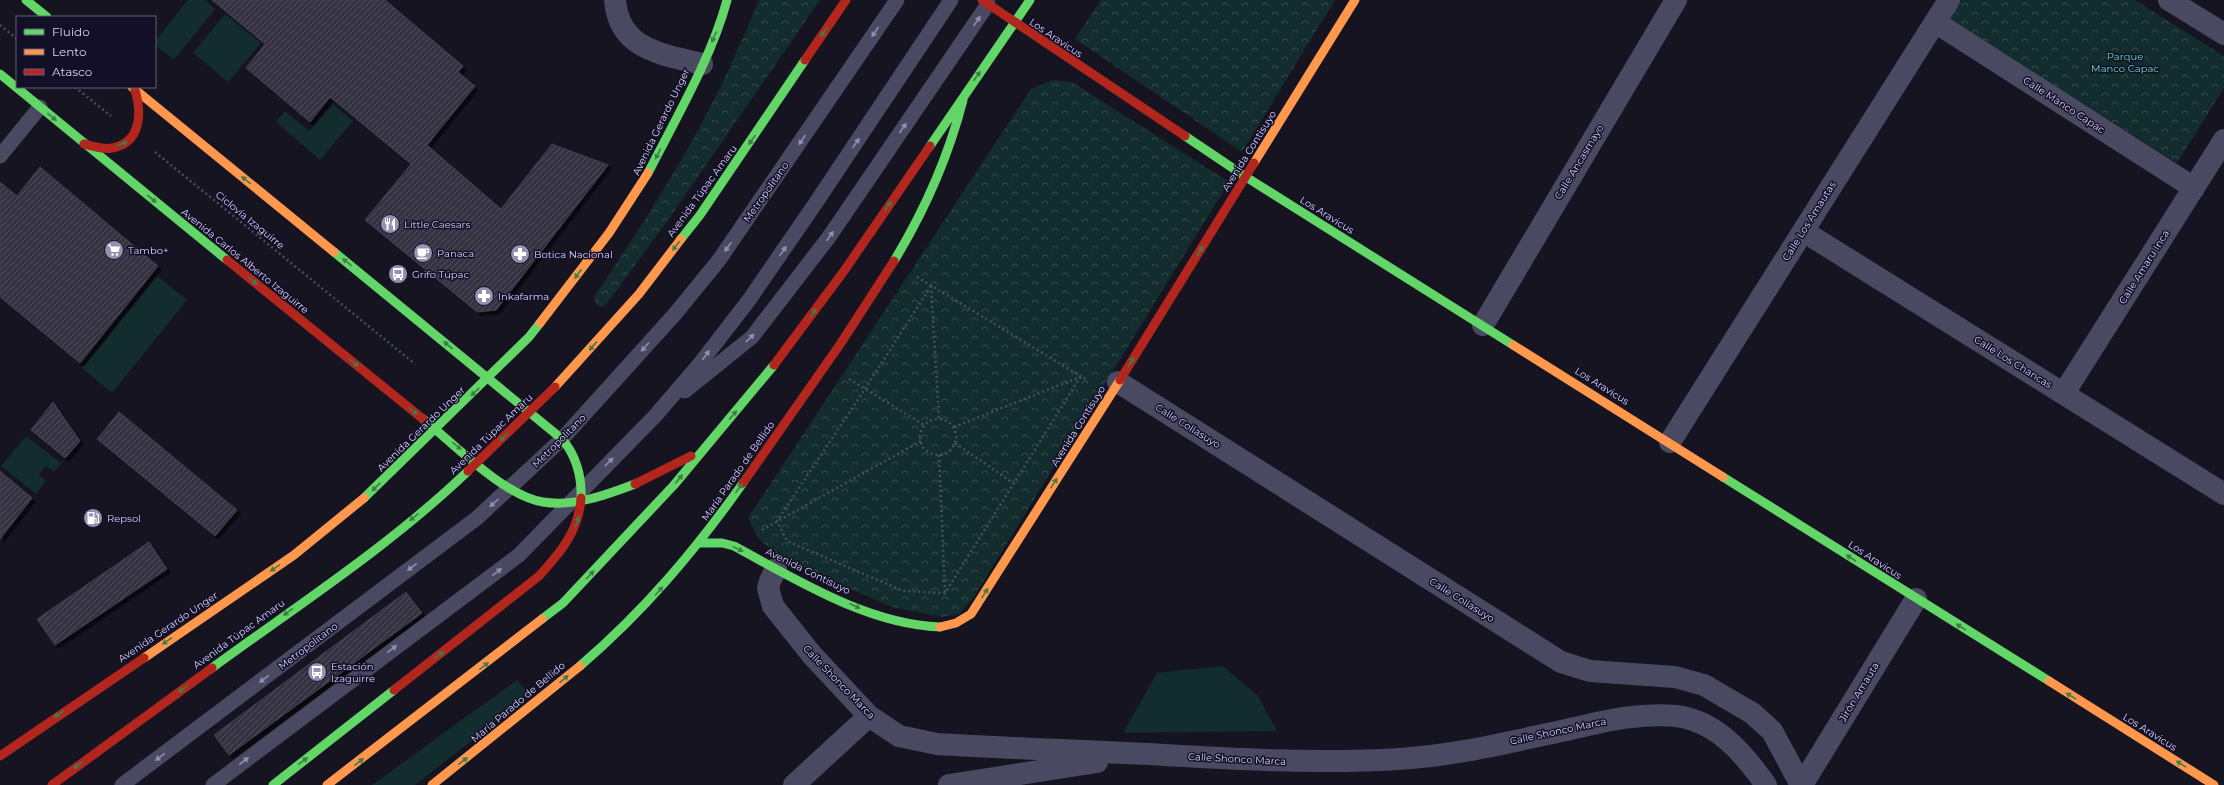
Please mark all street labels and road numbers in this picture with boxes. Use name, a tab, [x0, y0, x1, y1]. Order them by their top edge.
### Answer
street label: Los Aravicus	[1027, 15, 1085, 61]
street label: Avenida Gerardo Unger	[629, 66, 693, 178]
street label: Calle Manco Capac	[2021, 74, 2108, 136]
street label: Avenida Contisuyo	[1219, 108, 1279, 194]
street label: Calle Ancasmayo	[1551, 122, 1607, 202]
street label: Avenida Túpac Amaru	[664, 142, 740, 240]
street label: Metropolitano	[740, 159, 792, 225]
street label: Calle Los Amautas	[1779, 179, 1839, 263]
street label: Ciclovía Izaguirre	[213, 188, 287, 252]
street label: Los Aravicus	[1297, 193, 1357, 237]
street label: Avenida Carlos Alberto Izaguirre	[179, 206, 311, 316]
street label: Calle Amaru Inca	[2116, 227, 2172, 307]
street label: Calle Los Chancas	[1972, 333, 2054, 391]
street label: Los Aravicus	[1572, 364, 1632, 408]
street label: Avenida Contisuyo	[1048, 383, 1108, 469]
street label: Avenida Gerardo Unger	[374, 384, 468, 474]
street label: Avenida Túpac Amaru	[447, 391, 535, 477]
street label: Calle Collasuyo	[1153, 401, 1223, 451]
street label: Metropolitano	[529, 411, 589, 471]
street label: María Parado de Bellido	[699, 419, 777, 523]
street label: Los Aravicus	[1846, 538, 1904, 582]
street label: Avenida Contisuyo	[763, 545, 853, 597]
street label: Calle Collasuyo	[1427, 575, 1497, 625]
street label: Avenida Gerardo Unger	[116, 589, 220, 665]
street label: Avenida Túpac Amaru	[190, 596, 288, 672]
street label: Metropolitano	[276, 619, 340, 673]
street label: Calle Shonco Marca	[800, 642, 878, 722]
street label: María Parado de Bellido	[468, 659, 568, 745]
street label: Jirón Amauta	[1836, 660, 1882, 725]
street label: Los Aravicus	[2120, 710, 2180, 754]
street label: Calle Shonco Marca	[1509, 714, 1607, 748]
street label: Calle Shonco Marca	[1188, 750, 1286, 768]

